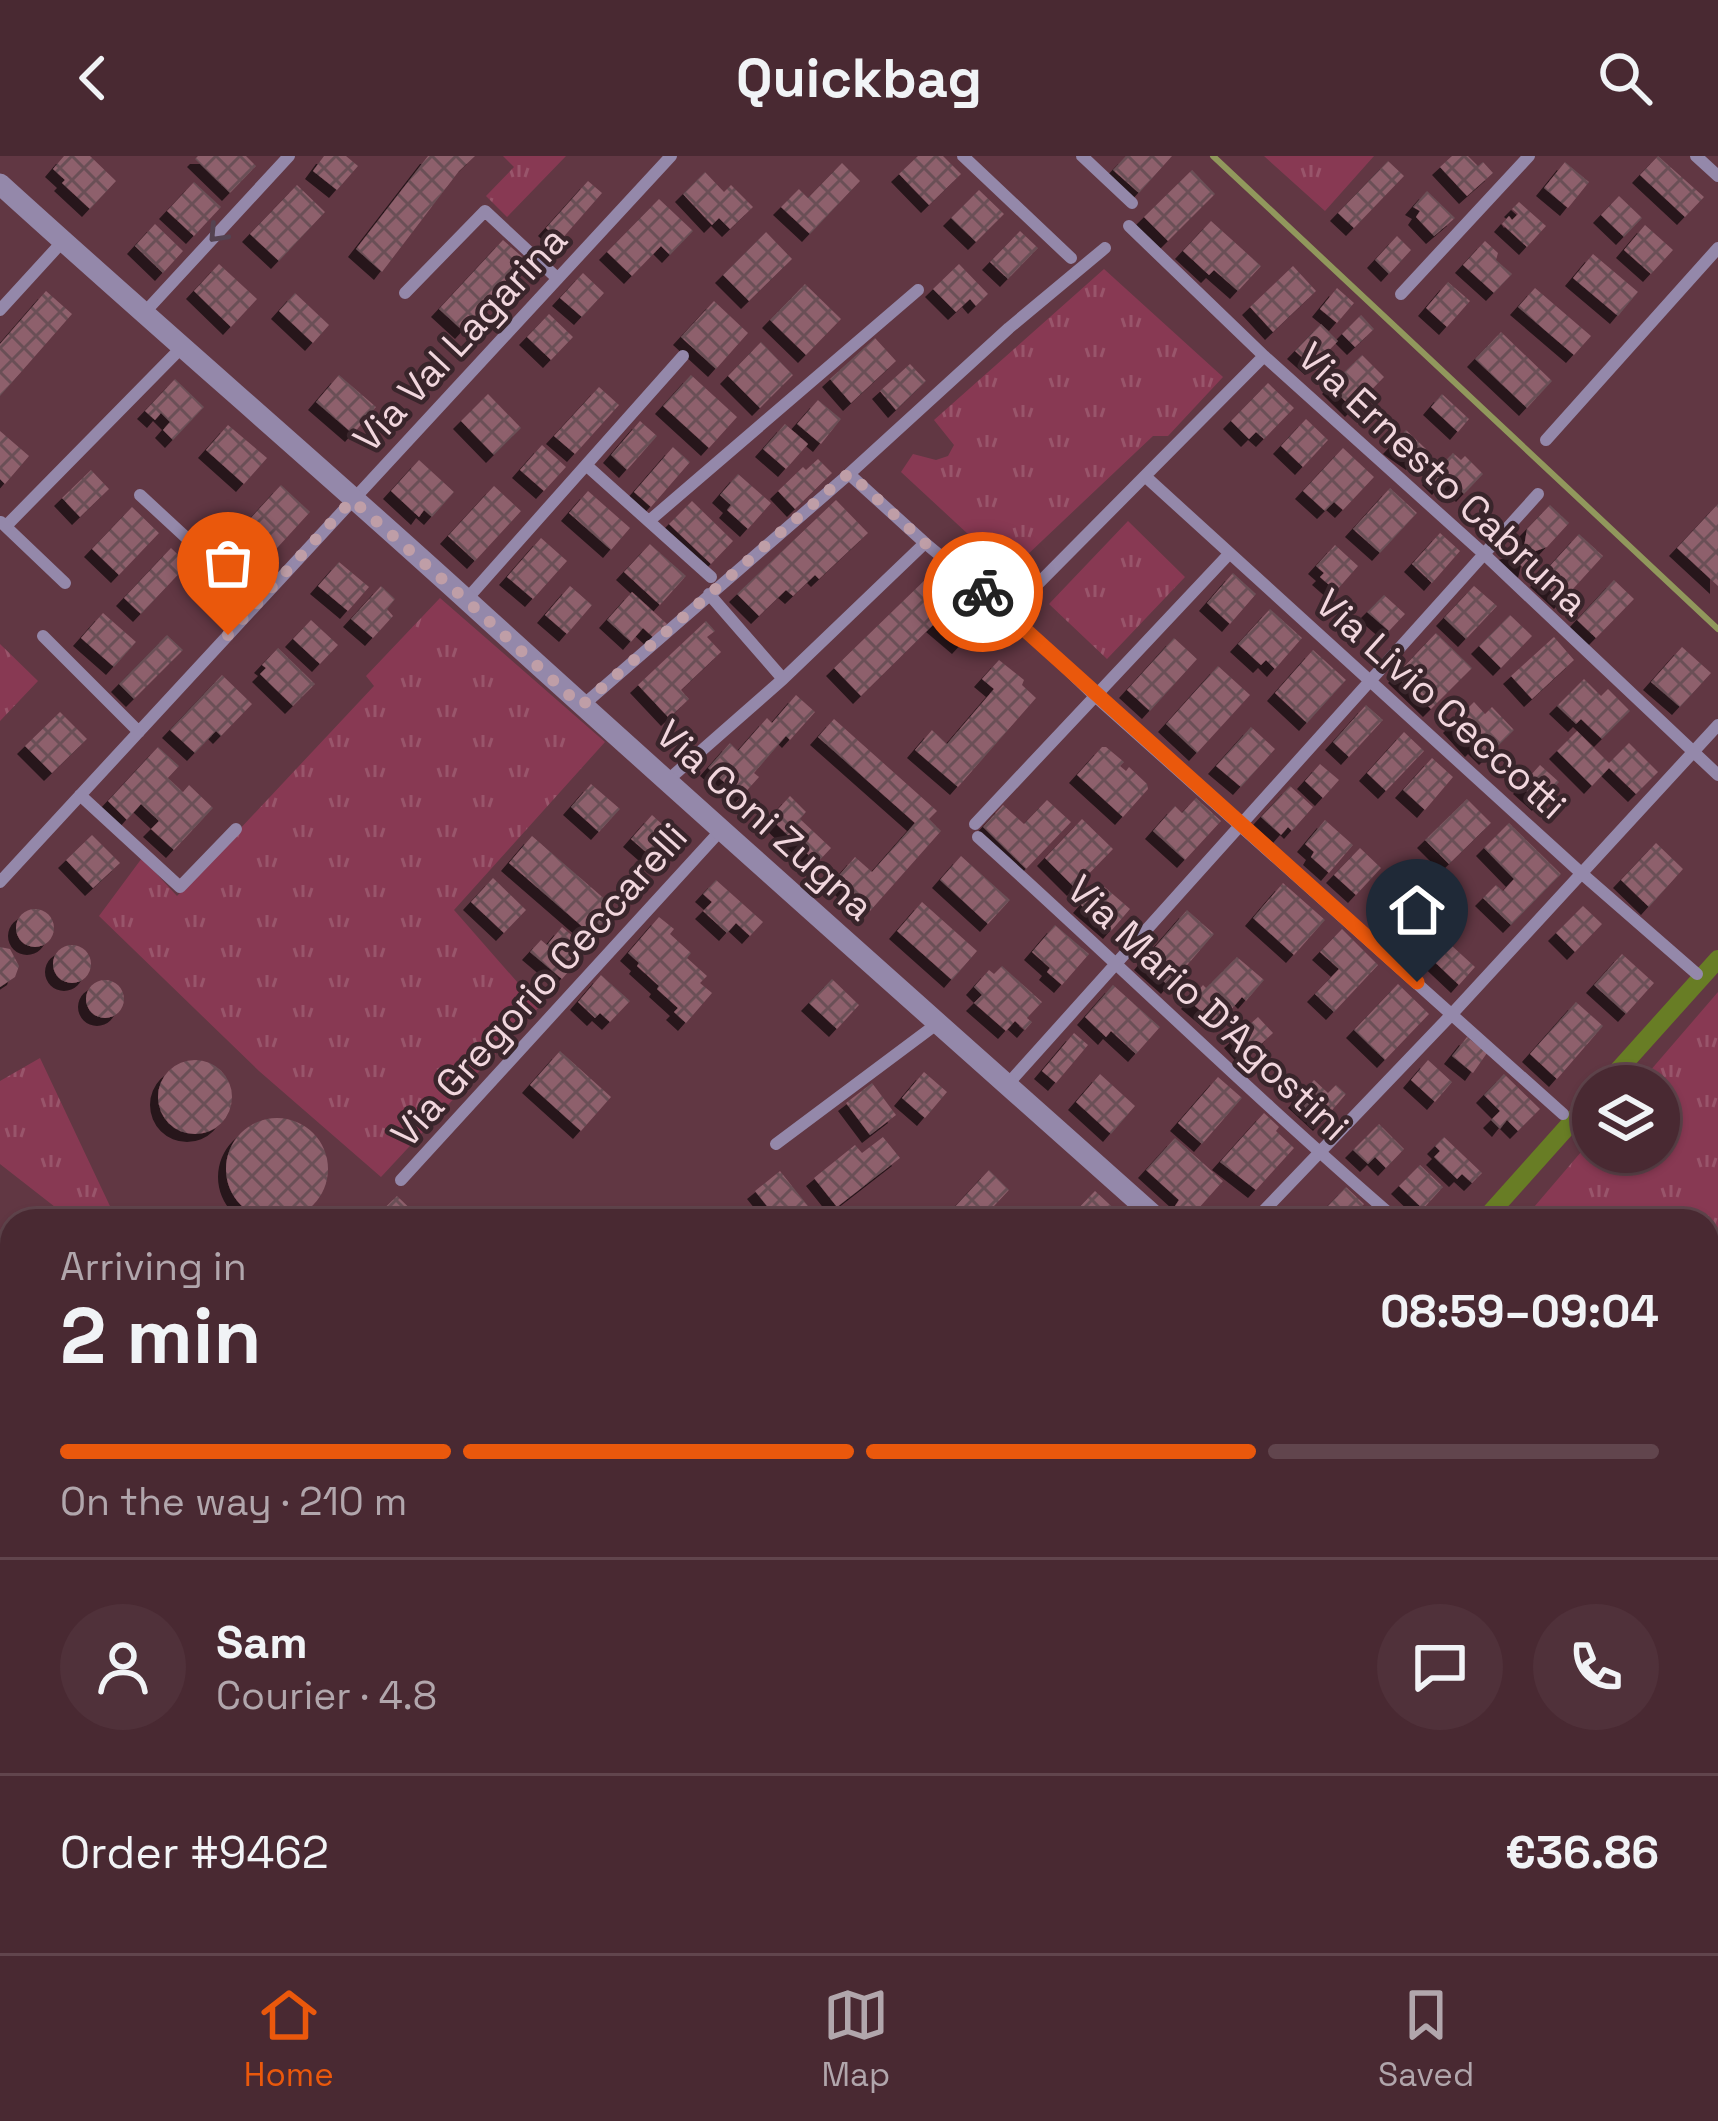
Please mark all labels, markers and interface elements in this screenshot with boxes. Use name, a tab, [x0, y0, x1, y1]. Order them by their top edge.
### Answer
text: Quickbag	[736, 44, 982, 113]
icon: back	[60, 45, 126, 111]
icon: search	[1592, 45, 1658, 111]
street label: Via Val Lagarina	[343, 216, 577, 462]
one-way arrow	[210, 221, 231, 242]
street label: Via Ernesto Cabruna	[1288, 332, 1598, 626]
pin	[177, 512, 279, 635]
icon: bag	[195, 530, 261, 596]
courier	[923, 532, 1043, 652]
icon: bike	[950, 559, 1016, 625]
street label: Via Livio Ceccotti	[1305, 579, 1577, 829]
street label: Via Coni Zugna	[646, 709, 884, 931]
street label: Via Gregorio Ceccarelli	[380, 813, 698, 1157]
pin	[1366, 859, 1468, 982]
street label: Via Mario D'Agostini	[1057, 865, 1359, 1151]
icon: home	[1384, 877, 1450, 943]
map controls	[1572, 1065, 1680, 1173]
button: layers	[1572, 1065, 1680, 1173]
text: Arriving in	[60, 1242, 247, 1291]
text: 08:59–09:04	[1380, 1283, 1659, 1340]
text: 2 min	[60, 1286, 262, 1386]
text: On the way · 210 m	[60, 1477, 407, 1526]
button: person	[60, 1604, 186, 1730]
button: chat	[1377, 1604, 1503, 1730]
button: phone	[1533, 1604, 1659, 1730]
text: Sam	[216, 1614, 308, 1671]
text: Courier · 4.8	[216, 1671, 437, 1720]
text: Order #9462	[60, 1824, 329, 1881]
text: €36.86	[1505, 1824, 1659, 1881]
tab: Home	[244, 1982, 334, 2096]
tab: Map	[821, 1982, 890, 2096]
tab: Saved	[1378, 1982, 1474, 2096]

